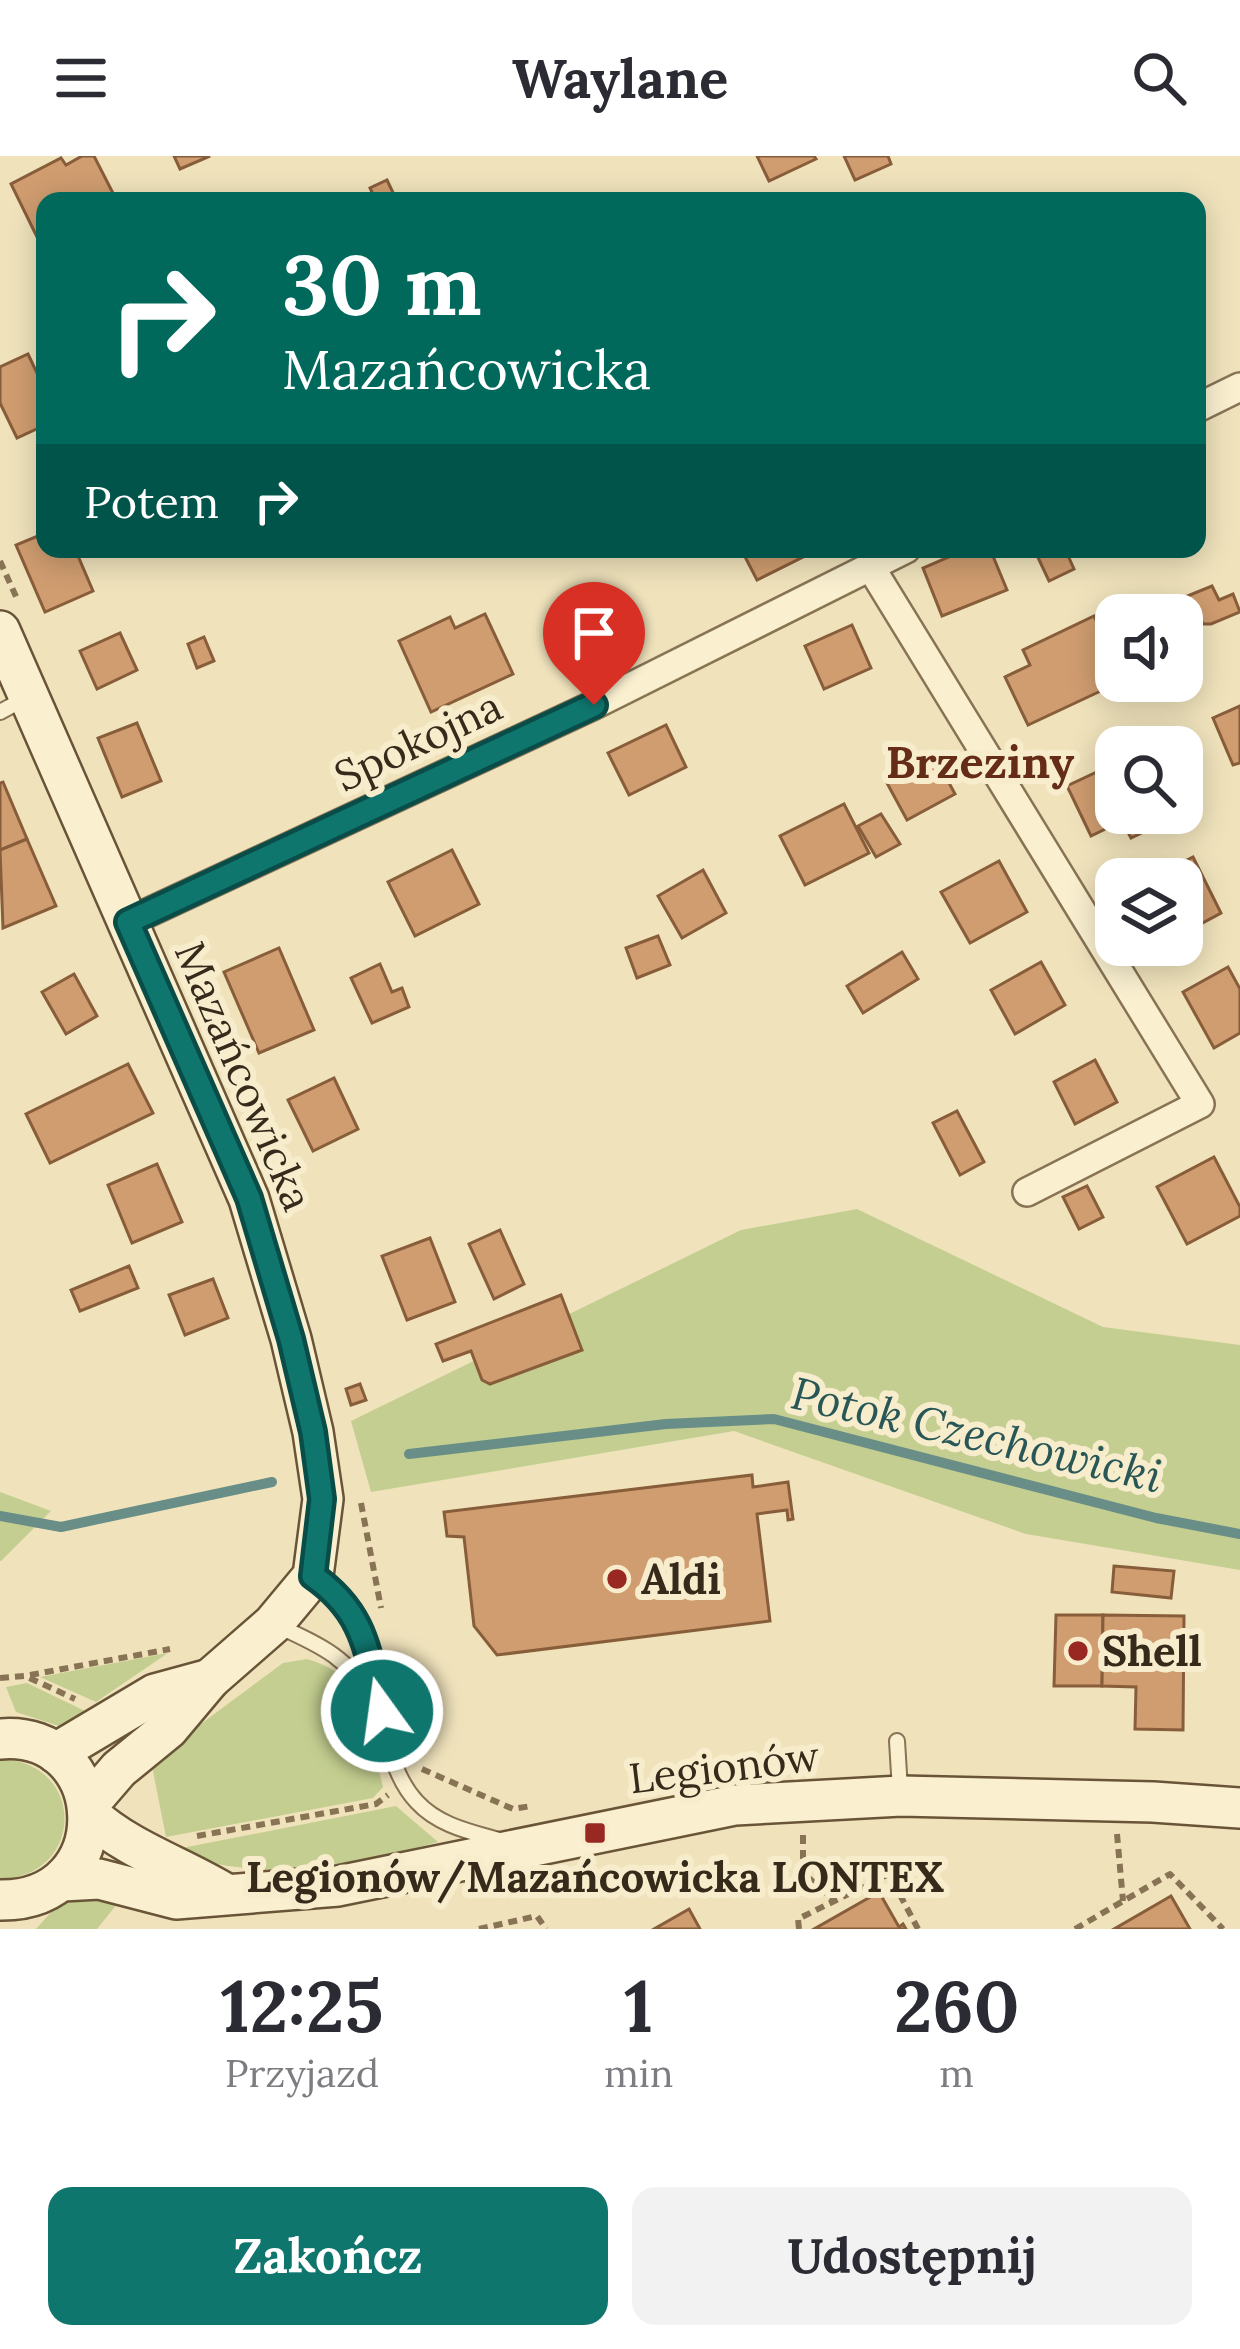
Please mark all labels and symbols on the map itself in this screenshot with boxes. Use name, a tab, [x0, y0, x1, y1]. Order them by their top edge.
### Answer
pin	[543, 582, 645, 705]
street label: Spokojna	[326, 679, 510, 803]
district label: Brzeziny	[886, 733, 1075, 790]
street label: Mazańcowicka	[163, 933, 325, 1219]
water label: Potok Czechowicki	[786, 1364, 1168, 1504]
place label: Aldi	[641, 1552, 721, 1606]
marker: Aldi	[604, 1566, 630, 1592]
place label: Shell	[1102, 1624, 1202, 1678]
marker: Shell	[1065, 1638, 1091, 1664]
position arrow	[319, 1648, 445, 1774]
street label: Legionów	[626, 1729, 822, 1805]
marker: Legionów/Mazańcowicka LONTEX	[582, 1820, 608, 1846]
place label: Legionów/Mazańcowicka LONTEX	[246, 1850, 945, 1904]

